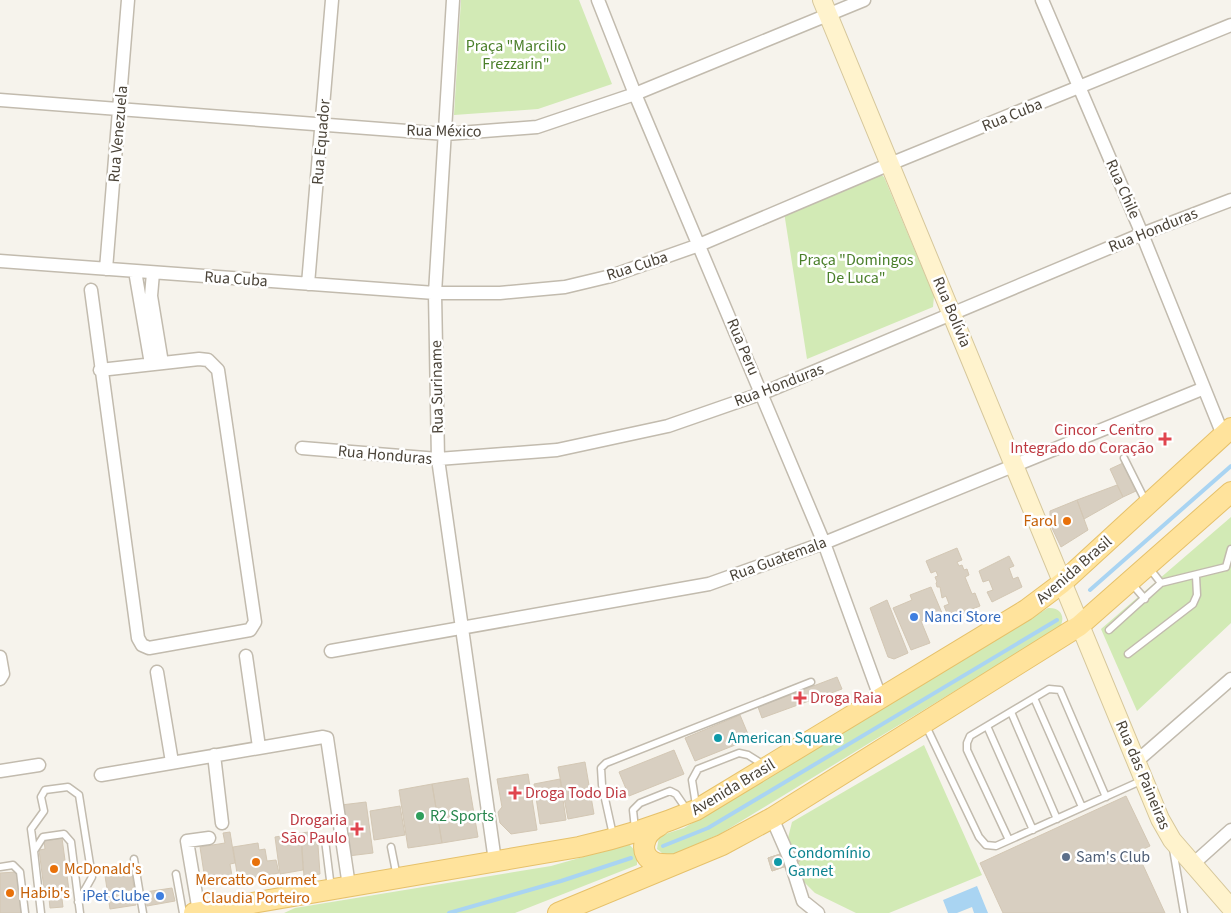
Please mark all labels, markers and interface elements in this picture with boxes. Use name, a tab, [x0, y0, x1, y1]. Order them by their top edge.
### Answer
park label: Praça "Marcilio Frezzarin"	[466, 35, 566, 75]
street label: Rua Venezuela	[103, 85, 133, 183]
street label: Rua Cuba	[978, 93, 1046, 137]
street label: Rua Equador	[306, 98, 336, 186]
street label: Rua México	[406, 119, 482, 143]
street label: Rua Chile	[1100, 156, 1146, 222]
street label: Rua Honduras	[1105, 202, 1201, 258]
street label: Rua Cuba	[603, 246, 671, 286]
park label: Praça "Domingos De Luca"	[798, 249, 914, 289]
street label: Rua Cuba	[204, 266, 268, 292]
street label: Rua Bolívia	[927, 273, 977, 351]
street label: Rua Peru	[721, 315, 765, 379]
street label: Rua Suriname	[425, 340, 449, 434]
street label: Rua Honduras	[731, 358, 827, 412]
place label: Cincor - Centro Integrado do Coração	[1010, 419, 1154, 459]
marker: Cincor - Centro Integrado do Coração	[1158, 432, 1172, 446]
street label: Rua Honduras	[337, 440, 433, 470]
place label: Farol	[1023, 510, 1057, 532]
marker: Farol	[1061, 515, 1073, 527]
street label: Rua Guatemala	[726, 531, 830, 587]
street label: Avenida Brasil	[1031, 531, 1117, 609]
place label: Nanci Store	[924, 606, 1001, 628]
marker: Nanci Store	[908, 611, 920, 623]
place label: Droga Raia	[810, 687, 882, 709]
marker: Droga Raia	[794, 692, 806, 704]
street label: Rua das Paineiras	[1110, 717, 1176, 833]
place label: American Square	[728, 727, 842, 749]
marker: American Square	[712, 732, 724, 744]
street label: Avenida Brasil	[687, 753, 779, 821]
place label: Droga Todo Dia	[525, 782, 627, 804]
marker: Droga Todo Dia	[509, 787, 521, 799]
place label: R2 Sports	[430, 805, 494, 827]
place label: Drogaria São Paulo	[281, 809, 347, 849]
marker: R2 Sports	[414, 810, 426, 822]
marker: Drogaria São Paulo	[351, 823, 363, 835]
place label: Condomínio Garnet	[788, 842, 871, 882]
place label: Sam's Club	[1076, 846, 1150, 868]
marker: Sam's Club	[1060, 851, 1072, 863]
marker: Mercatto Gourmet Claudia Porteiro	[250, 856, 262, 868]
marker: Condomínio Garnet	[772, 856, 784, 868]
place label: McDonald's	[64, 858, 142, 880]
marker: McDonald's	[48, 863, 60, 875]
place label: Mercatto Gourmet Claudia Porteiro	[195, 869, 317, 909]
place label: Habib's	[20, 882, 70, 904]
place label: iPet Clube	[82, 885, 150, 907]
marker: Habib's	[4, 887, 16, 899]
marker: iPet Clube	[154, 890, 166, 902]

